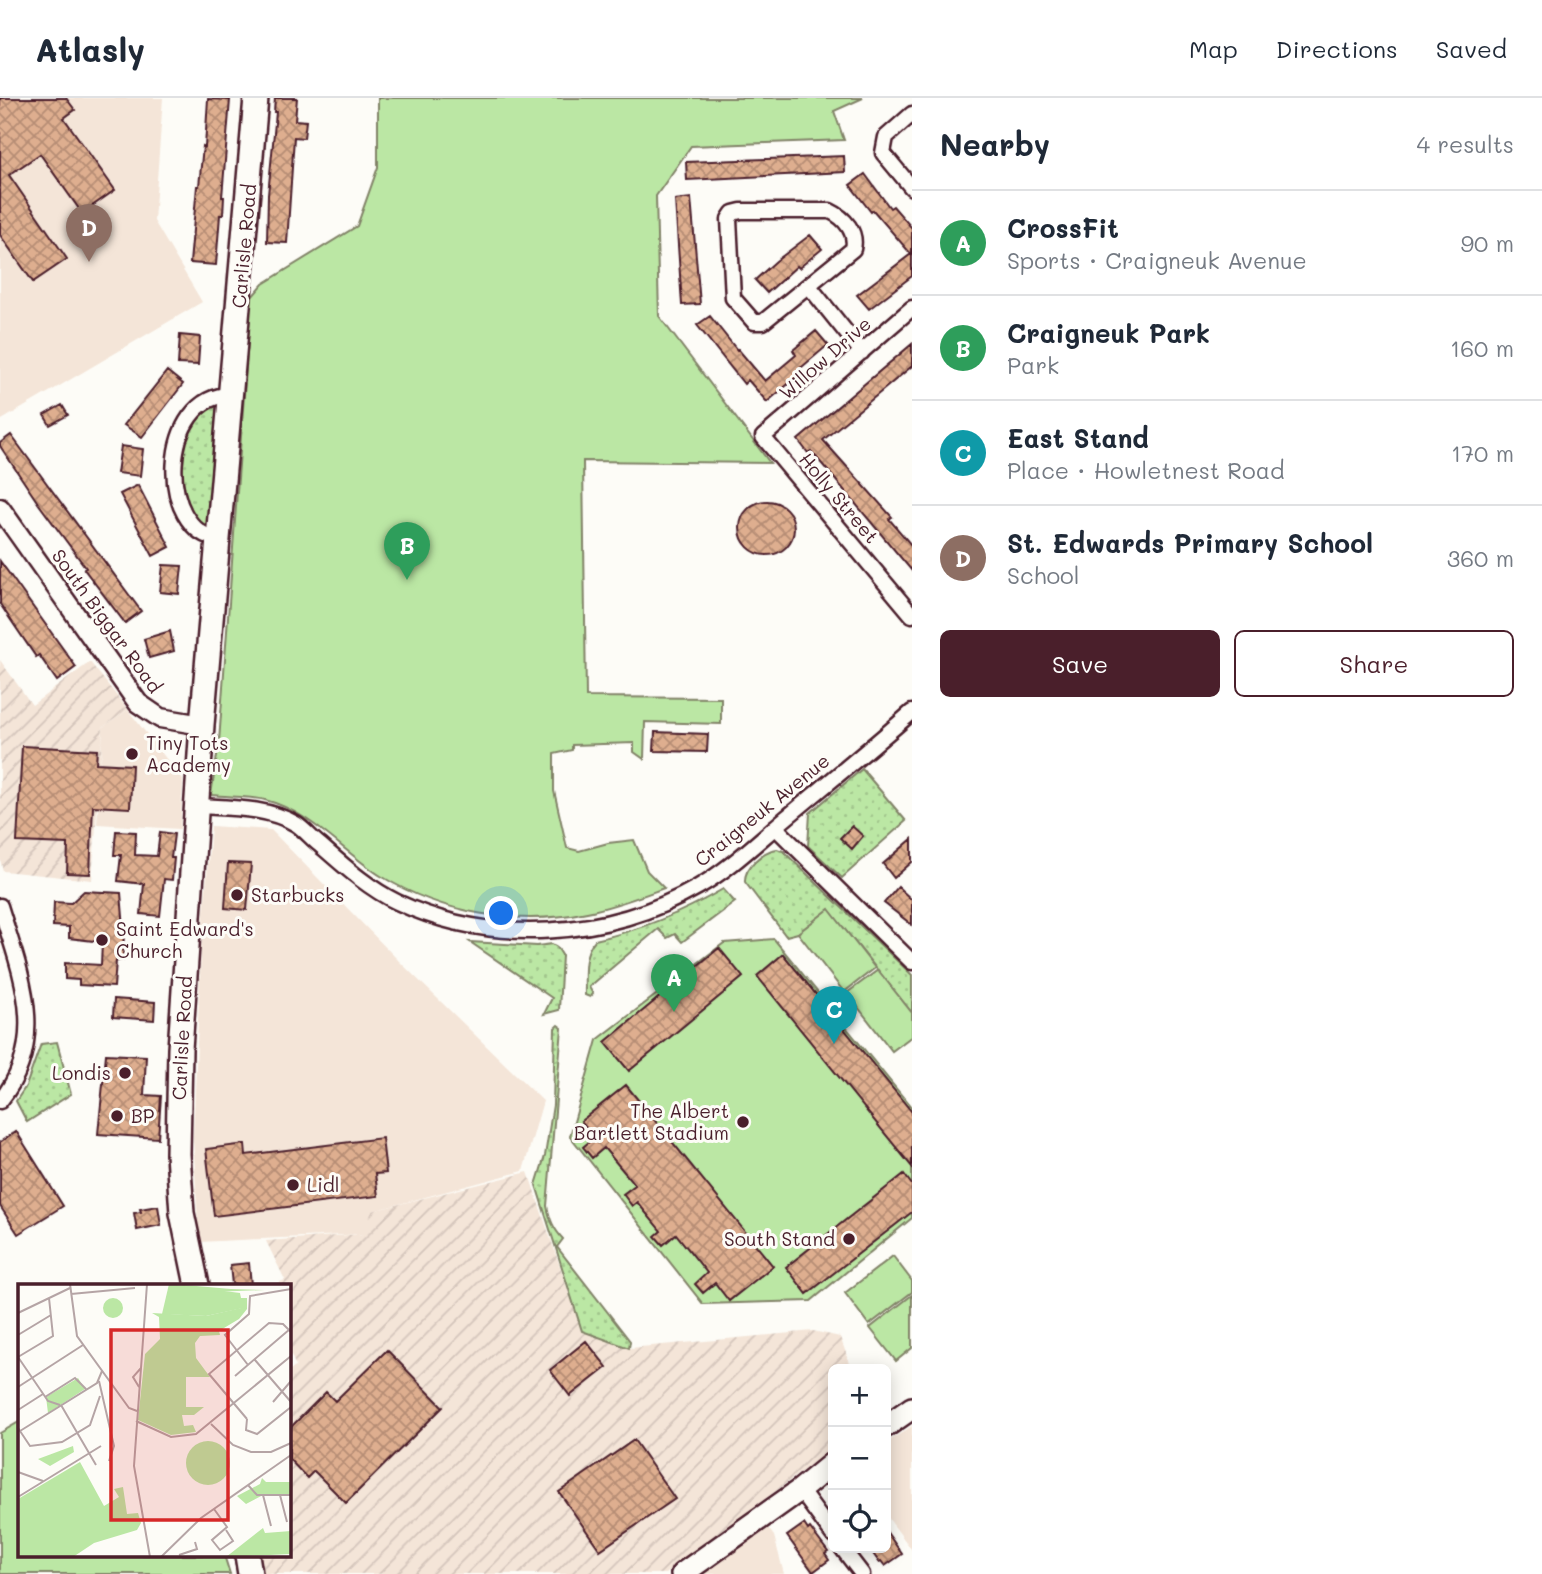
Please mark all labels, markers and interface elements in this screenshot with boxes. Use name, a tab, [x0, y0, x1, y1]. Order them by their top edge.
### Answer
text: Atlasly	[35, 27, 145, 70]
text: Map	[1189, 33, 1238, 64]
text: Directions	[1276, 33, 1398, 64]
text: Saved	[1436, 33, 1507, 64]
text: Nearby	[940, 124, 1050, 164]
text: 4 results	[1417, 129, 1514, 159]
street label: Carlisle Road	[226, 183, 261, 309]
pin: D	[66, 204, 112, 262]
text: CrossFit	[1007, 211, 1119, 245]
text: A	[955, 228, 971, 258]
text: 90 m	[1461, 228, 1514, 258]
text: Sports · Craigneuk Avenue	[1007, 245, 1307, 275]
street label: Willow Drive	[773, 311, 876, 405]
text: Craigneuk Park	[1007, 316, 1210, 350]
text: B	[955, 333, 971, 363]
text: 160 m	[1450, 333, 1514, 363]
text: Park	[1007, 350, 1059, 380]
text: East Stand	[1007, 421, 1149, 455]
text: C	[954, 438, 972, 468]
text: 170 m	[1451, 438, 1514, 468]
street label: Holly Street	[794, 447, 885, 548]
text: Place · Howletnest Road	[1007, 455, 1285, 485]
pin: B	[384, 522, 430, 580]
text: St. Edwards Primary School	[1007, 526, 1373, 560]
text: D	[955, 543, 971, 573]
text: 360 m	[1447, 543, 1514, 573]
street label: South Biggar Road	[47, 544, 168, 698]
text: School	[1007, 560, 1080, 590]
button: Save	[940, 630, 1220, 697]
button: Share	[1234, 630, 1514, 697]
place label: Tiny Tots Academy	[146, 730, 231, 777]
marker: Tiny Tots Academy	[124, 746, 140, 762]
street label: Craigneuk Avenue	[689, 748, 834, 872]
place label: Starbucks	[251, 882, 344, 907]
marker: Starbucks	[229, 887, 245, 903]
your location	[484, 896, 518, 930]
place label: Saint Edward's Church	[116, 916, 254, 963]
marker: Saint Edward's Church	[94, 932, 110, 948]
pin: A	[651, 954, 697, 1012]
street label: Carlisle Road	[166, 975, 197, 1101]
pin: C	[811, 986, 857, 1044]
place label: Londis	[52, 1060, 111, 1085]
marker: Londis	[117, 1065, 133, 1081]
place label: The Albert Bartlett Stadium	[574, 1098, 729, 1145]
place label: BP	[131, 1103, 155, 1128]
marker: BP	[109, 1108, 125, 1124]
marker: The Albert Bartlett Stadium	[735, 1114, 751, 1130]
place label: Lidl	[307, 1172, 340, 1197]
marker: Lidl	[285, 1177, 301, 1193]
place label: South Stand	[724, 1226, 835, 1251]
marker: South Stand	[841, 1231, 857, 1247]
inset map	[18, 1284, 290, 1556]
map controls	[828, 1364, 891, 1553]
button: +	[828, 1364, 891, 1427]
button: −	[828, 1427, 891, 1490]
button: locate	[828, 1490, 891, 1553]

